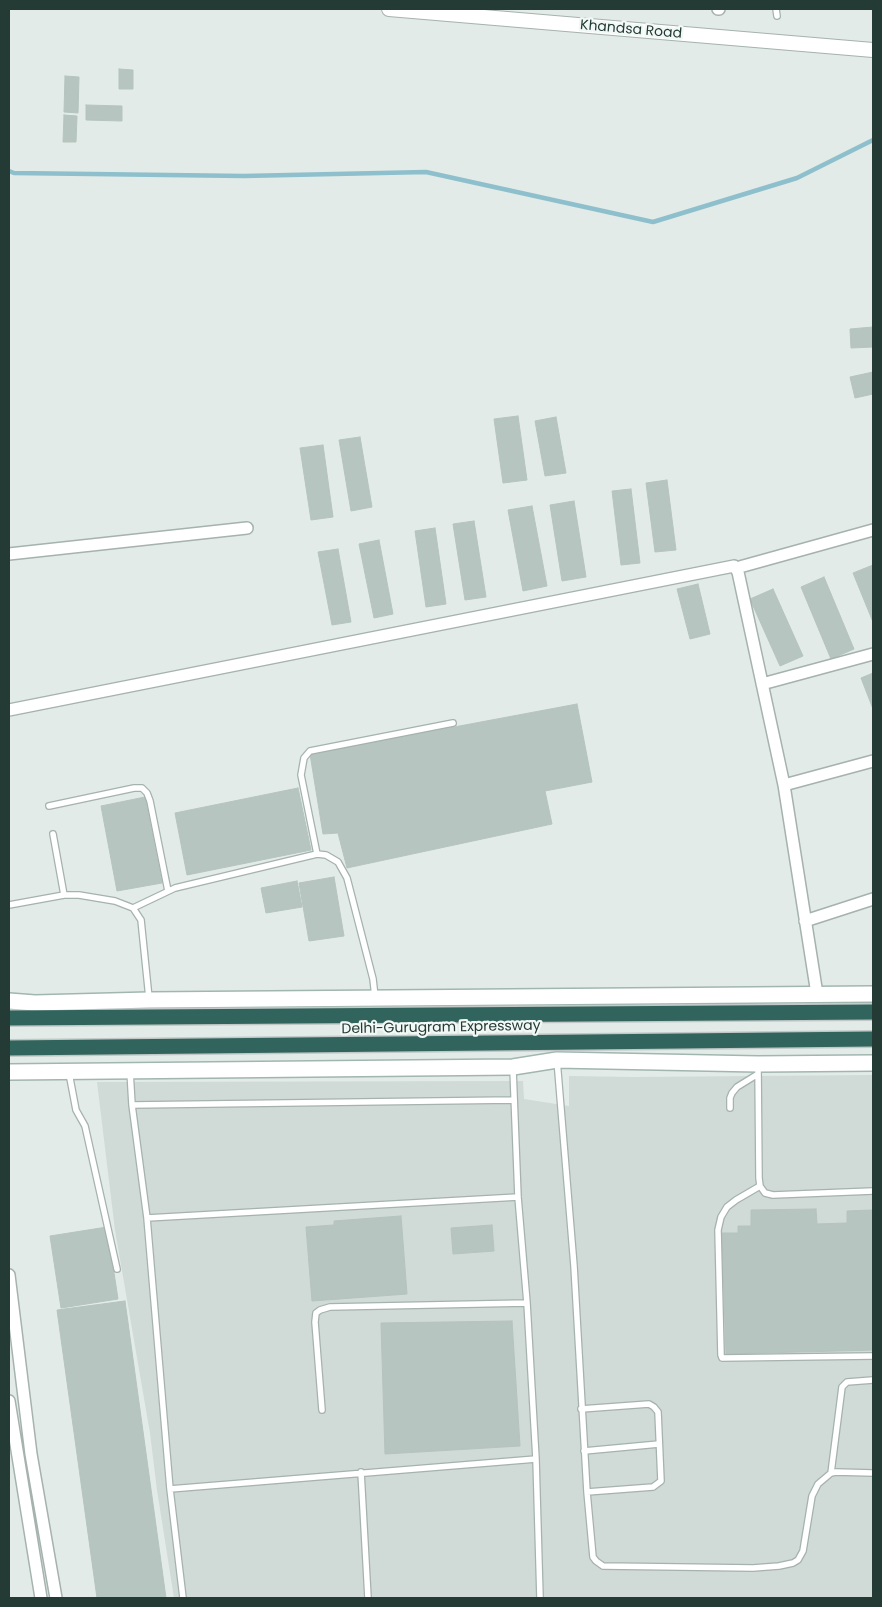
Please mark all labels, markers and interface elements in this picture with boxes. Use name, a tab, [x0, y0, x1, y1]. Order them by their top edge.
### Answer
street label: Khandsa Road	[579, 17, 683, 43]
street label: Delhi-Gurugram Expressway	[341, 1018, 541, 1038]

